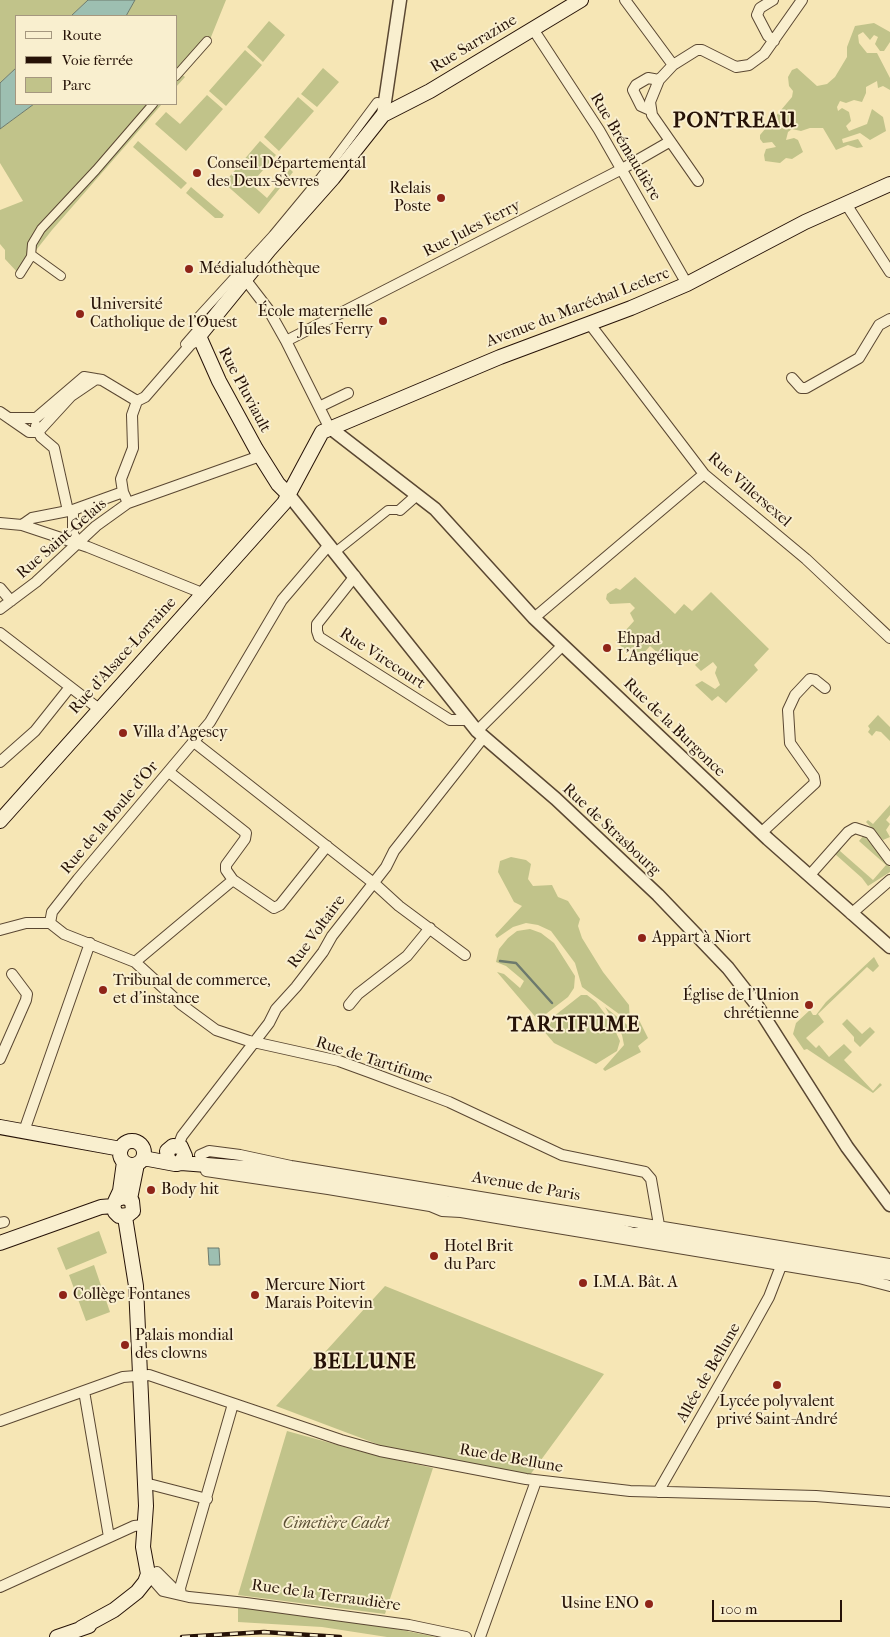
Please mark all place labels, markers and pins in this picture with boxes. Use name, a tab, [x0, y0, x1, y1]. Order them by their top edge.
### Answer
place label: Conseil Départemental des Deux-Sèvres	[207, 154, 366, 192]
marker: Conseil Départemental des Deux-Sèvres	[191, 167, 203, 179]
place label: Relais Poste	[389, 179, 431, 217]
marker: Relais Poste	[435, 192, 447, 204]
place label: Médialudothèque	[199, 259, 320, 279]
marker: Médialudothèque	[183, 263, 195, 275]
place label: Université Catholique de l’Ouest	[90, 295, 238, 333]
place label: École maternelle Jules Ferry	[258, 302, 373, 340]
marker: Université Catholique de l’Ouest	[74, 308, 86, 320]
marker: École maternelle Jules Ferry	[377, 315, 389, 327]
place label: Ehpad L'Angélique	[617, 629, 699, 667]
marker: Ehpad L'Angélique	[601, 642, 613, 654]
place label: Villa d'Agescy	[133, 723, 227, 743]
marker: Villa d'Agescy	[117, 727, 129, 739]
place label: Appart à Niort	[652, 928, 751, 948]
marker: Appart à Niort	[636, 932, 648, 944]
place label: Tribunal de commerce, et d'instance	[113, 971, 271, 1009]
marker: Tribunal de commerce, et d'instance	[97, 984, 109, 996]
place label: Église de l'Union chrétienne	[683, 986, 799, 1024]
marker: Église de l'Union chrétienne	[803, 999, 815, 1011]
place label: Body hit	[161, 1180, 219, 1200]
marker: Body hit	[145, 1184, 157, 1196]
place label: Hotel Brit du Parc	[444, 1237, 513, 1275]
marker: Hotel Brit du Parc	[428, 1250, 440, 1262]
place label: I.M.A. Bât. A	[593, 1273, 678, 1293]
place label: Mercure Niort Marais Poitevin	[265, 1276, 373, 1314]
marker: I.M.A. Bât. A	[577, 1277, 589, 1289]
place label: Collège Fontanes	[73, 1285, 190, 1305]
marker: Collège Fontanes	[57, 1289, 69, 1301]
marker: Mercure Niort Marais Poitevin	[249, 1289, 261, 1301]
place label: Palais mondial des clowns	[135, 1326, 234, 1364]
marker: Palais mondial des clowns	[119, 1339, 131, 1351]
marker: Lycée polyvalent privé Saint-André	[771, 1379, 783, 1391]
place label: Lycée polyvalent privé Saint-André	[716, 1392, 838, 1430]
place label: Usine ENO	[561, 1594, 639, 1614]
marker: Usine ENO	[643, 1598, 655, 1610]

